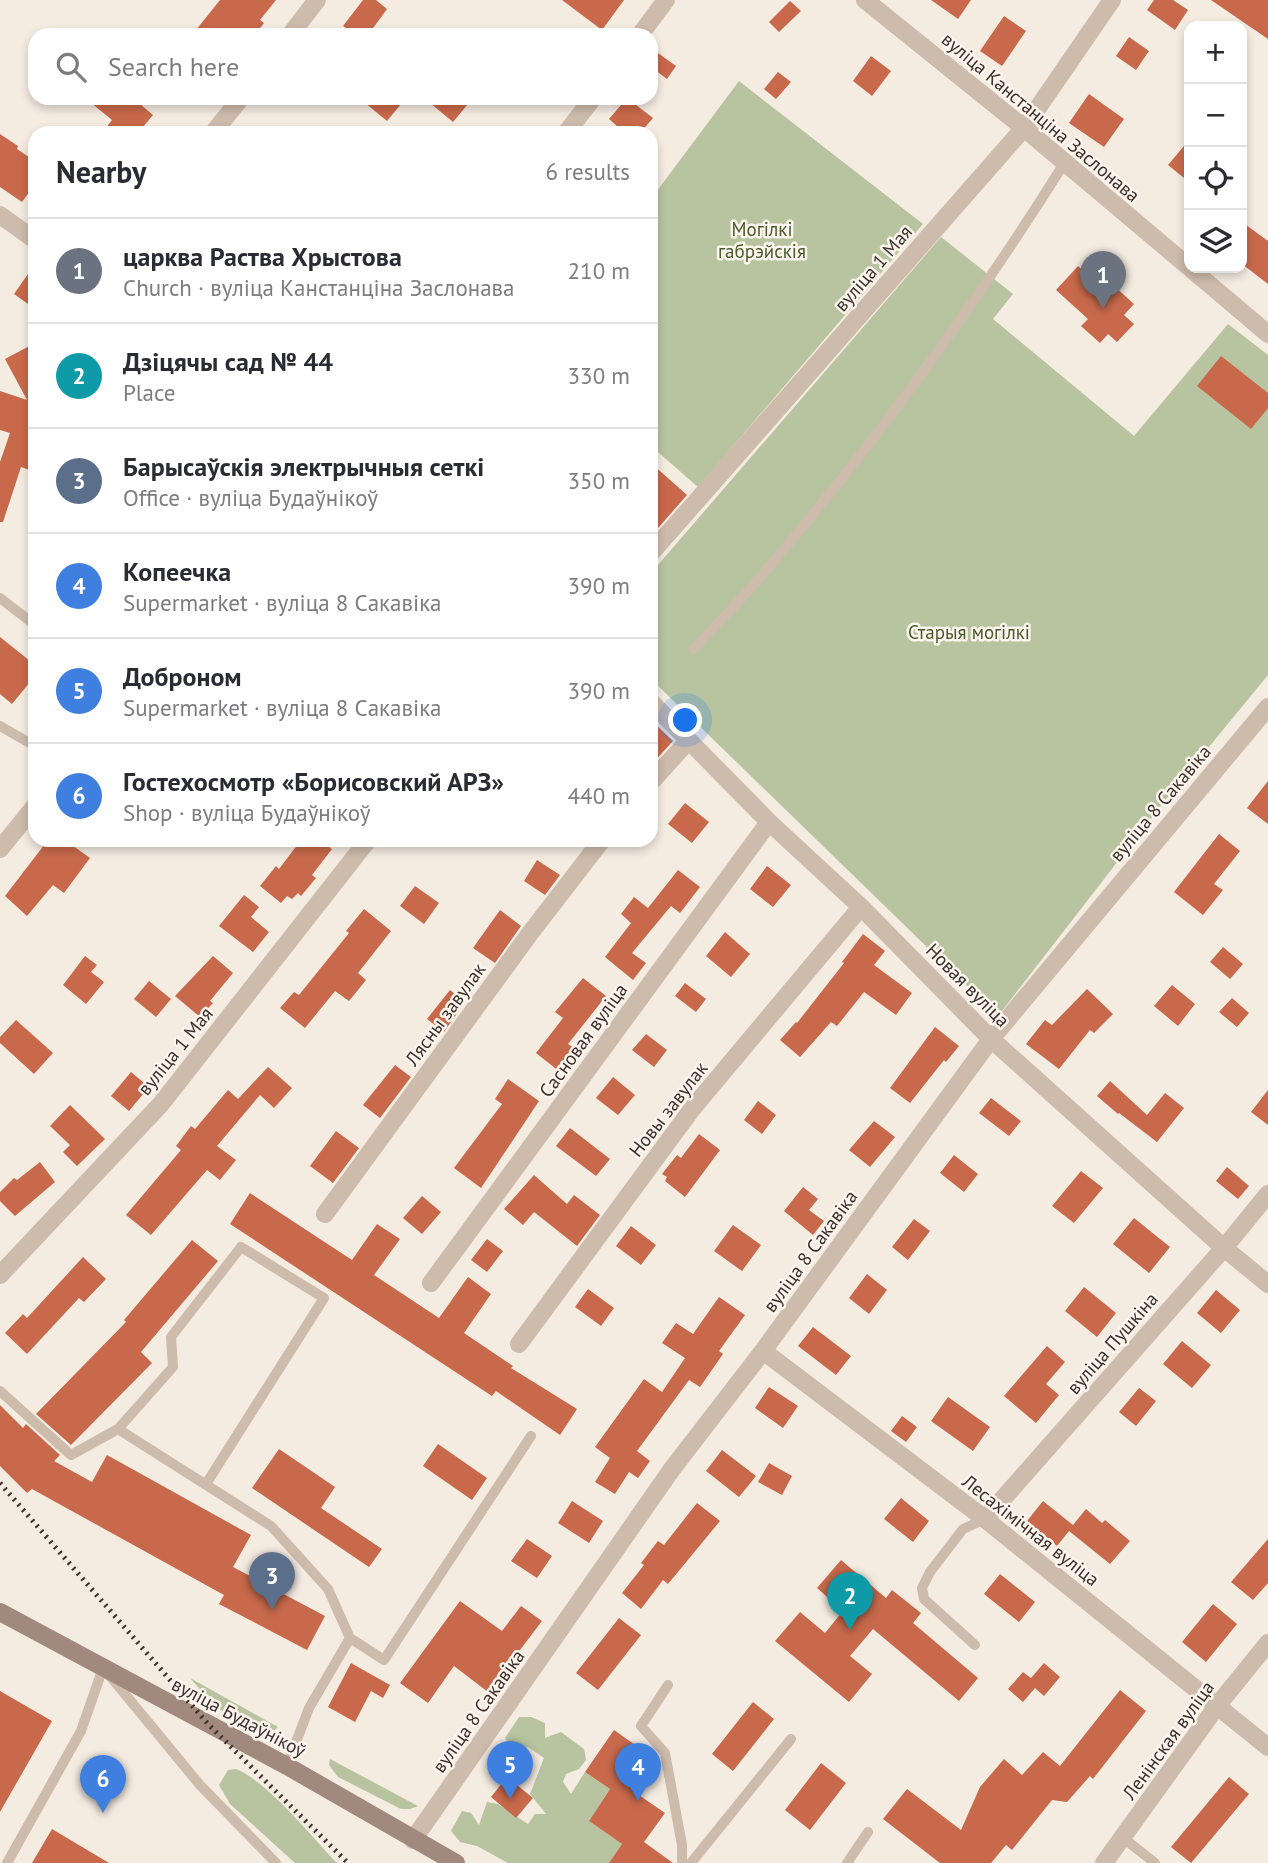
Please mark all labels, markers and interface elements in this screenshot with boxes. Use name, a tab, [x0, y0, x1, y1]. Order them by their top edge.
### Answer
map controls	[1184, 21, 1247, 273]
button: +	[1184, 21, 1247, 84]
street label: вуліца Канстанціна Заслонава	[937, 27, 1145, 207]
search box	[28, 28, 658, 105]
icon: search	[52, 48, 90, 86]
text: Search here	[108, 50, 239, 83]
button: −	[1184, 84, 1247, 147]
button: locate	[1184, 147, 1247, 210]
text: Nearby	[56, 152, 146, 191]
text: 6 results	[546, 157, 630, 186]
button: layers	[1184, 210, 1247, 273]
park label: Могілкі габрэйскія	[718, 217, 806, 263]
street label: вуліца 1 Мая	[829, 220, 917, 316]
text: царква Раства Хрыстова	[123, 240, 402, 273]
pin: 1	[1080, 251, 1126, 309]
text: 1	[72, 256, 86, 285]
text: 210 m	[568, 256, 630, 285]
text: Church · вуліца Канстанціна Заслонава	[123, 273, 514, 302]
text: Дзіцячы сад № 44	[123, 345, 333, 378]
text: 2	[72, 361, 86, 390]
text: 330 m	[568, 361, 630, 390]
text: Place	[123, 378, 176, 407]
text: Барысаўскія электрычныя сеткі	[123, 450, 484, 483]
text: 3	[72, 466, 86, 495]
text: 350 m	[568, 466, 630, 495]
text: Office · вуліца Будаўнікоў	[123, 483, 378, 512]
text: Копеечка	[123, 555, 231, 588]
text: 4	[72, 571, 86, 600]
text: 390 m	[568, 571, 630, 600]
text: Supermarket · вуліца 8 Сакавіка	[123, 588, 442, 617]
park label: Старыя могілкі	[908, 620, 1030, 644]
text: Доброном	[123, 660, 242, 693]
text: 5	[72, 676, 86, 705]
text: 390 m	[568, 676, 630, 705]
text: Supermarket · вуліца 8 Сакавіка	[123, 693, 442, 722]
your location	[668, 703, 702, 737]
street label: вуліца 8 Сакавіка	[1104, 740, 1216, 866]
text: Гостехосмотр «Борисовский АРЗ»	[123, 765, 504, 798]
text: 6	[72, 781, 86, 810]
text: 440 m	[568, 781, 630, 810]
text: Shop · вуліца Будаўнікоў	[123, 798, 370, 827]
street label: Новая вуліца	[921, 938, 1015, 1032]
street label: Лясны завулак	[399, 958, 490, 1071]
street label: Сасновая вуліца	[534, 978, 632, 1102]
street label: вуліца 1 Мая	[132, 1002, 218, 1100]
street label: Новы завулак	[623, 1057, 713, 1161]
street label: вуліца 8 Сакавіка	[758, 1185, 862, 1317]
street label: вуліца Пушкіна	[1061, 1287, 1163, 1399]
street label: Лесахімічная вуліца	[957, 1468, 1104, 1591]
pin: 3	[249, 1552, 295, 1610]
pin: 2	[827, 1572, 873, 1630]
street label: вуліца 8 Сакавіка	[427, 1645, 529, 1777]
street label: вуліца Будаўнікоў	[168, 1672, 310, 1762]
street label: Ленінская вуліца	[1116, 1676, 1219, 1805]
pin: 5	[487, 1741, 533, 1799]
pin: 4	[615, 1743, 661, 1801]
pin: 6	[80, 1755, 126, 1813]

